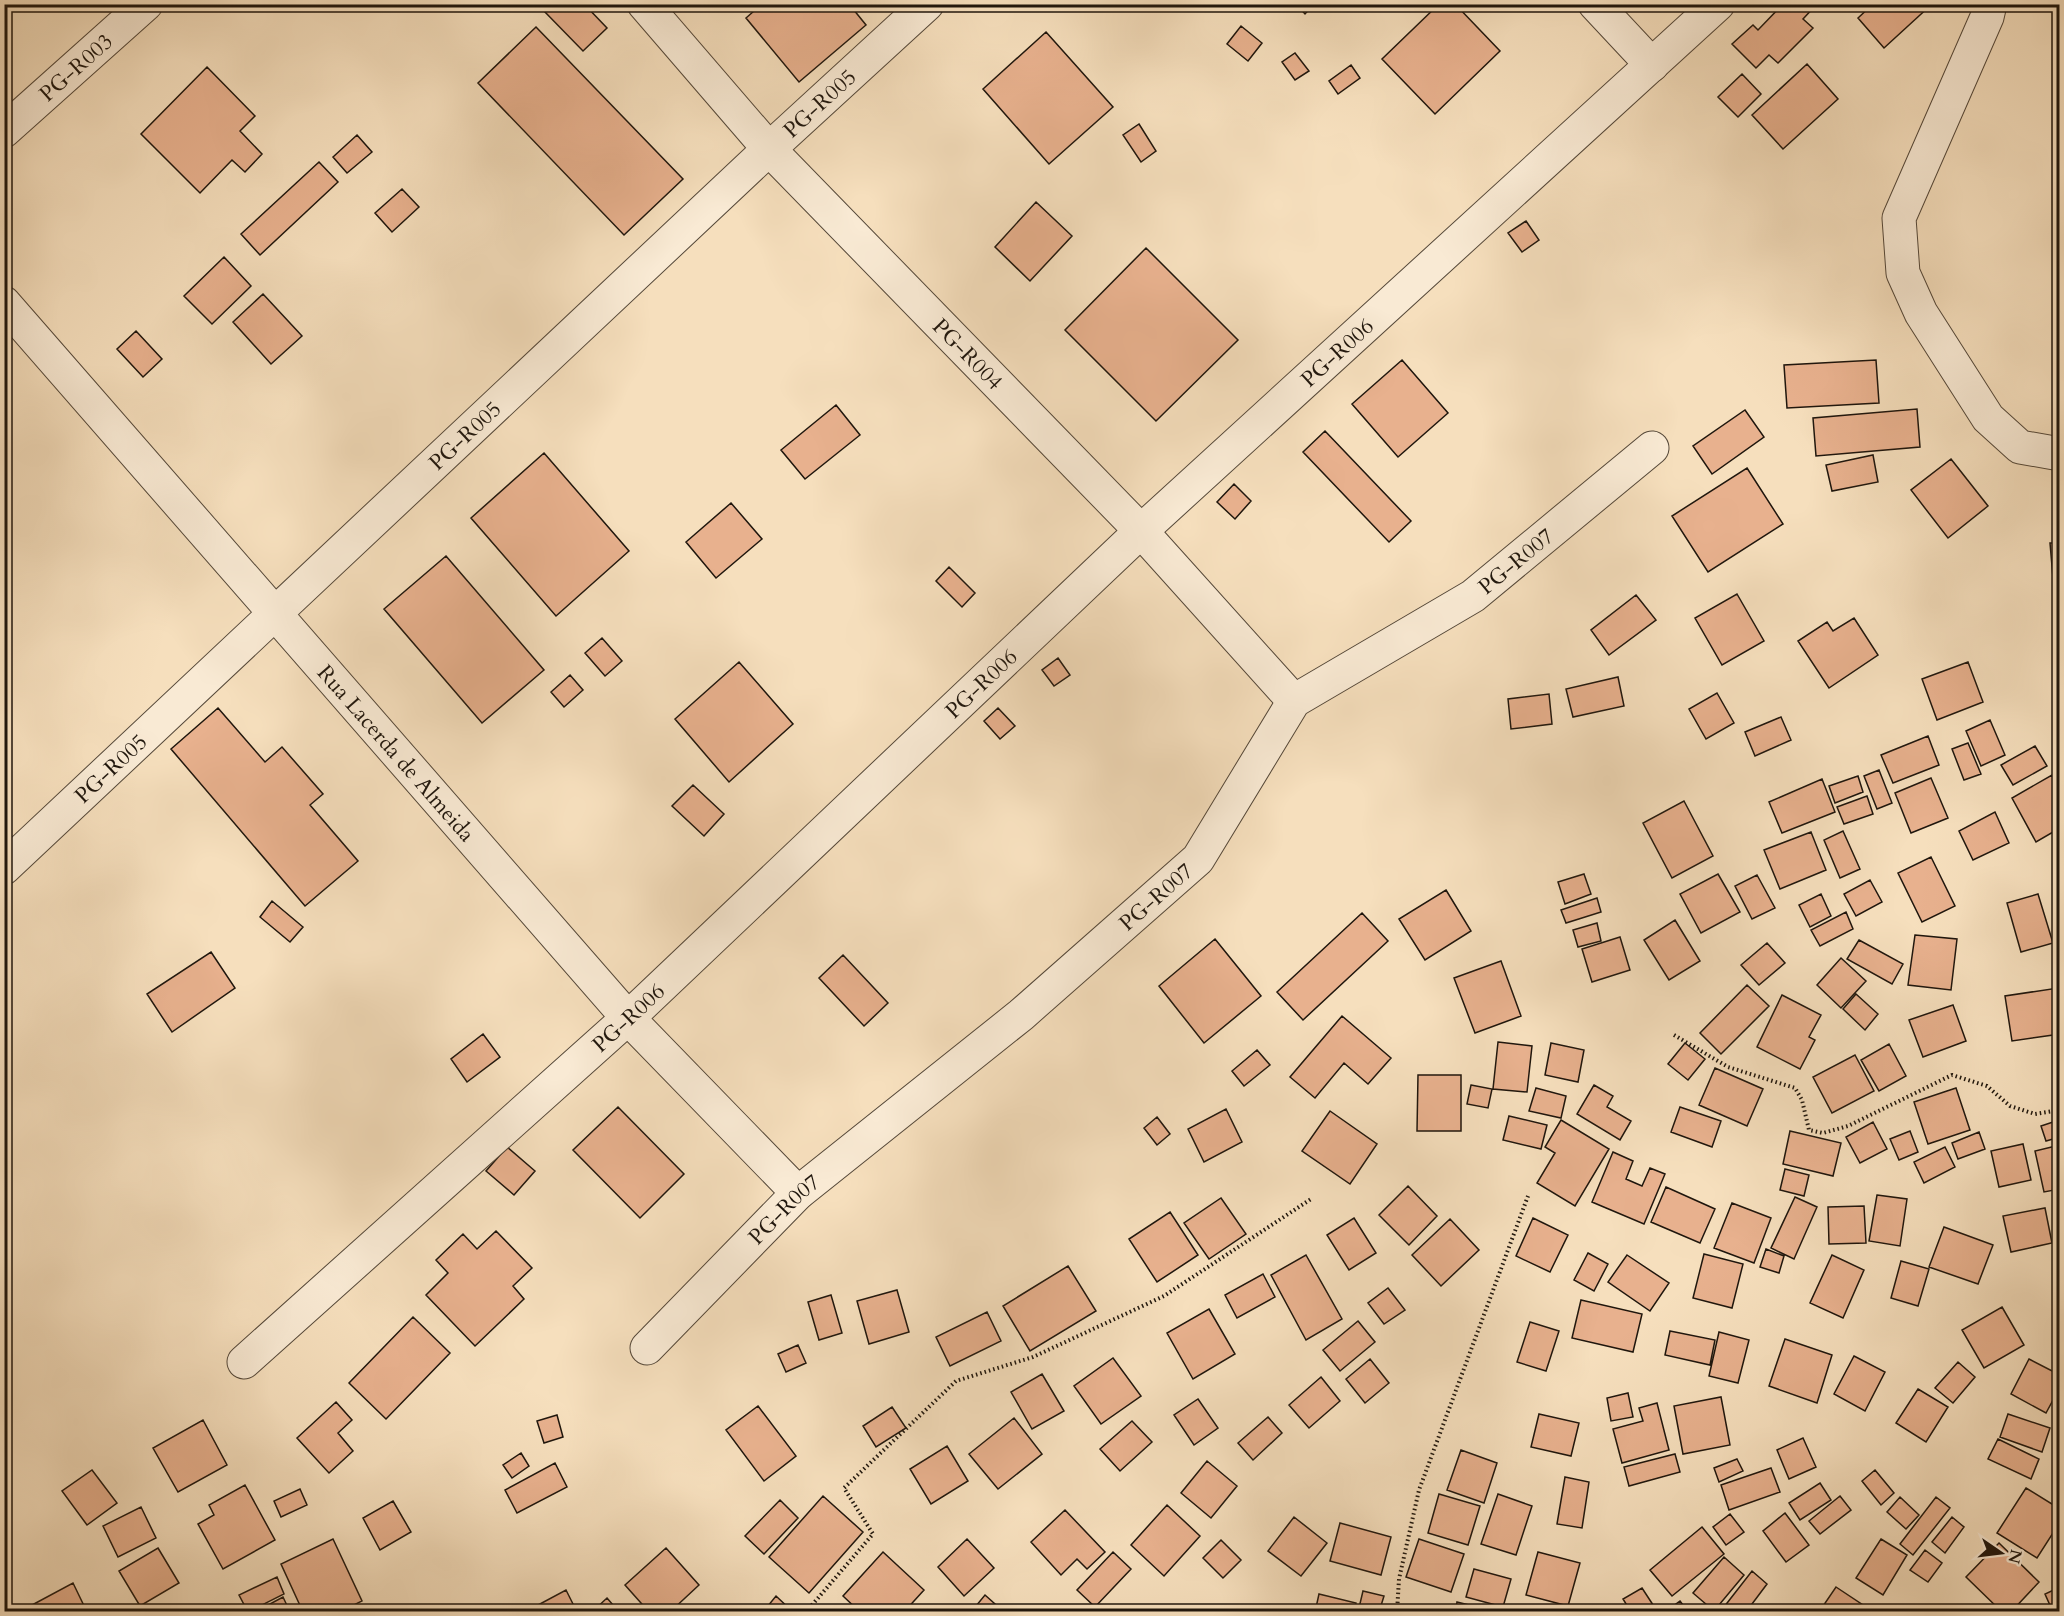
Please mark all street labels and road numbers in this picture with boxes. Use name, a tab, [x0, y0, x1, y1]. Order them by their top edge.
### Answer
street label: PG-R003	[33, 27, 120, 109]
street label: PG-R005	[777, 62, 863, 145]
street label: PG-R004	[926, 312, 1009, 397]
street label: PG-R006	[1294, 312, 1381, 394]
street label: PG-R005	[422, 394, 508, 477]
street label: PG-R007	[1472, 522, 1560, 602]
street label: PG-R006	[939, 642, 1024, 725]
street label: Rua Lacerda de Almeida	[310, 659, 482, 849]
street label: PG-R005	[68, 727, 154, 810]
street label: PG-R007	[1113, 856, 1200, 938]
street label: PG-R006	[586, 977, 672, 1059]
street label: PG-R007	[742, 1168, 826, 1251]

